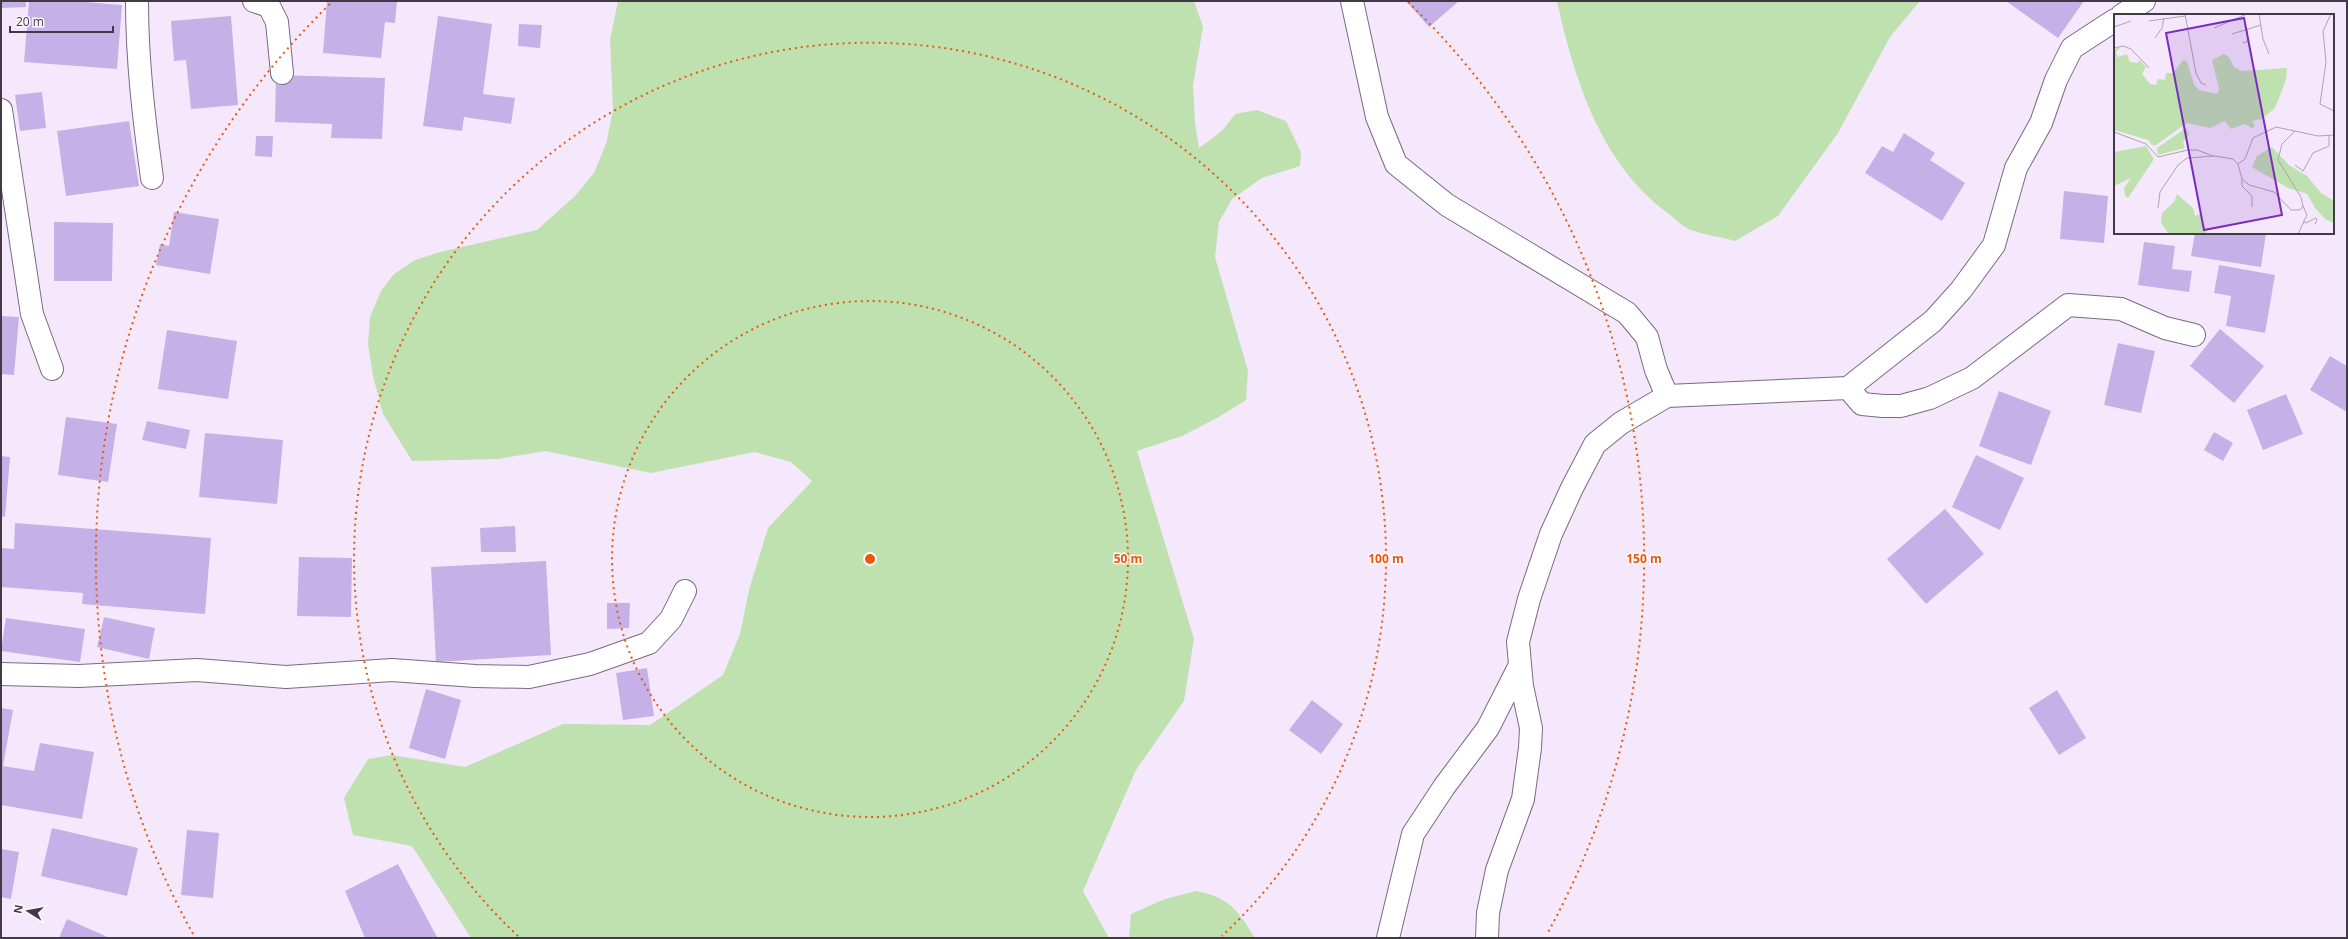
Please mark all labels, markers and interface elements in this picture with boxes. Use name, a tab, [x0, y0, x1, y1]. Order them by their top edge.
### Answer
scale bar	[10, 8, 113, 34]
text: 20 m	[16, 13, 44, 30]
inset map	[2114, 14, 2334, 234]
text: 50 m	[1114, 550, 1142, 567]
text: 100 m	[1368, 550, 1404, 567]
text: 150 m	[1626, 550, 1662, 567]
centre of rings	[863, 552, 877, 566]
north arrow	[8, 891, 48, 931]
text: N	[9, 903, 26, 915]

